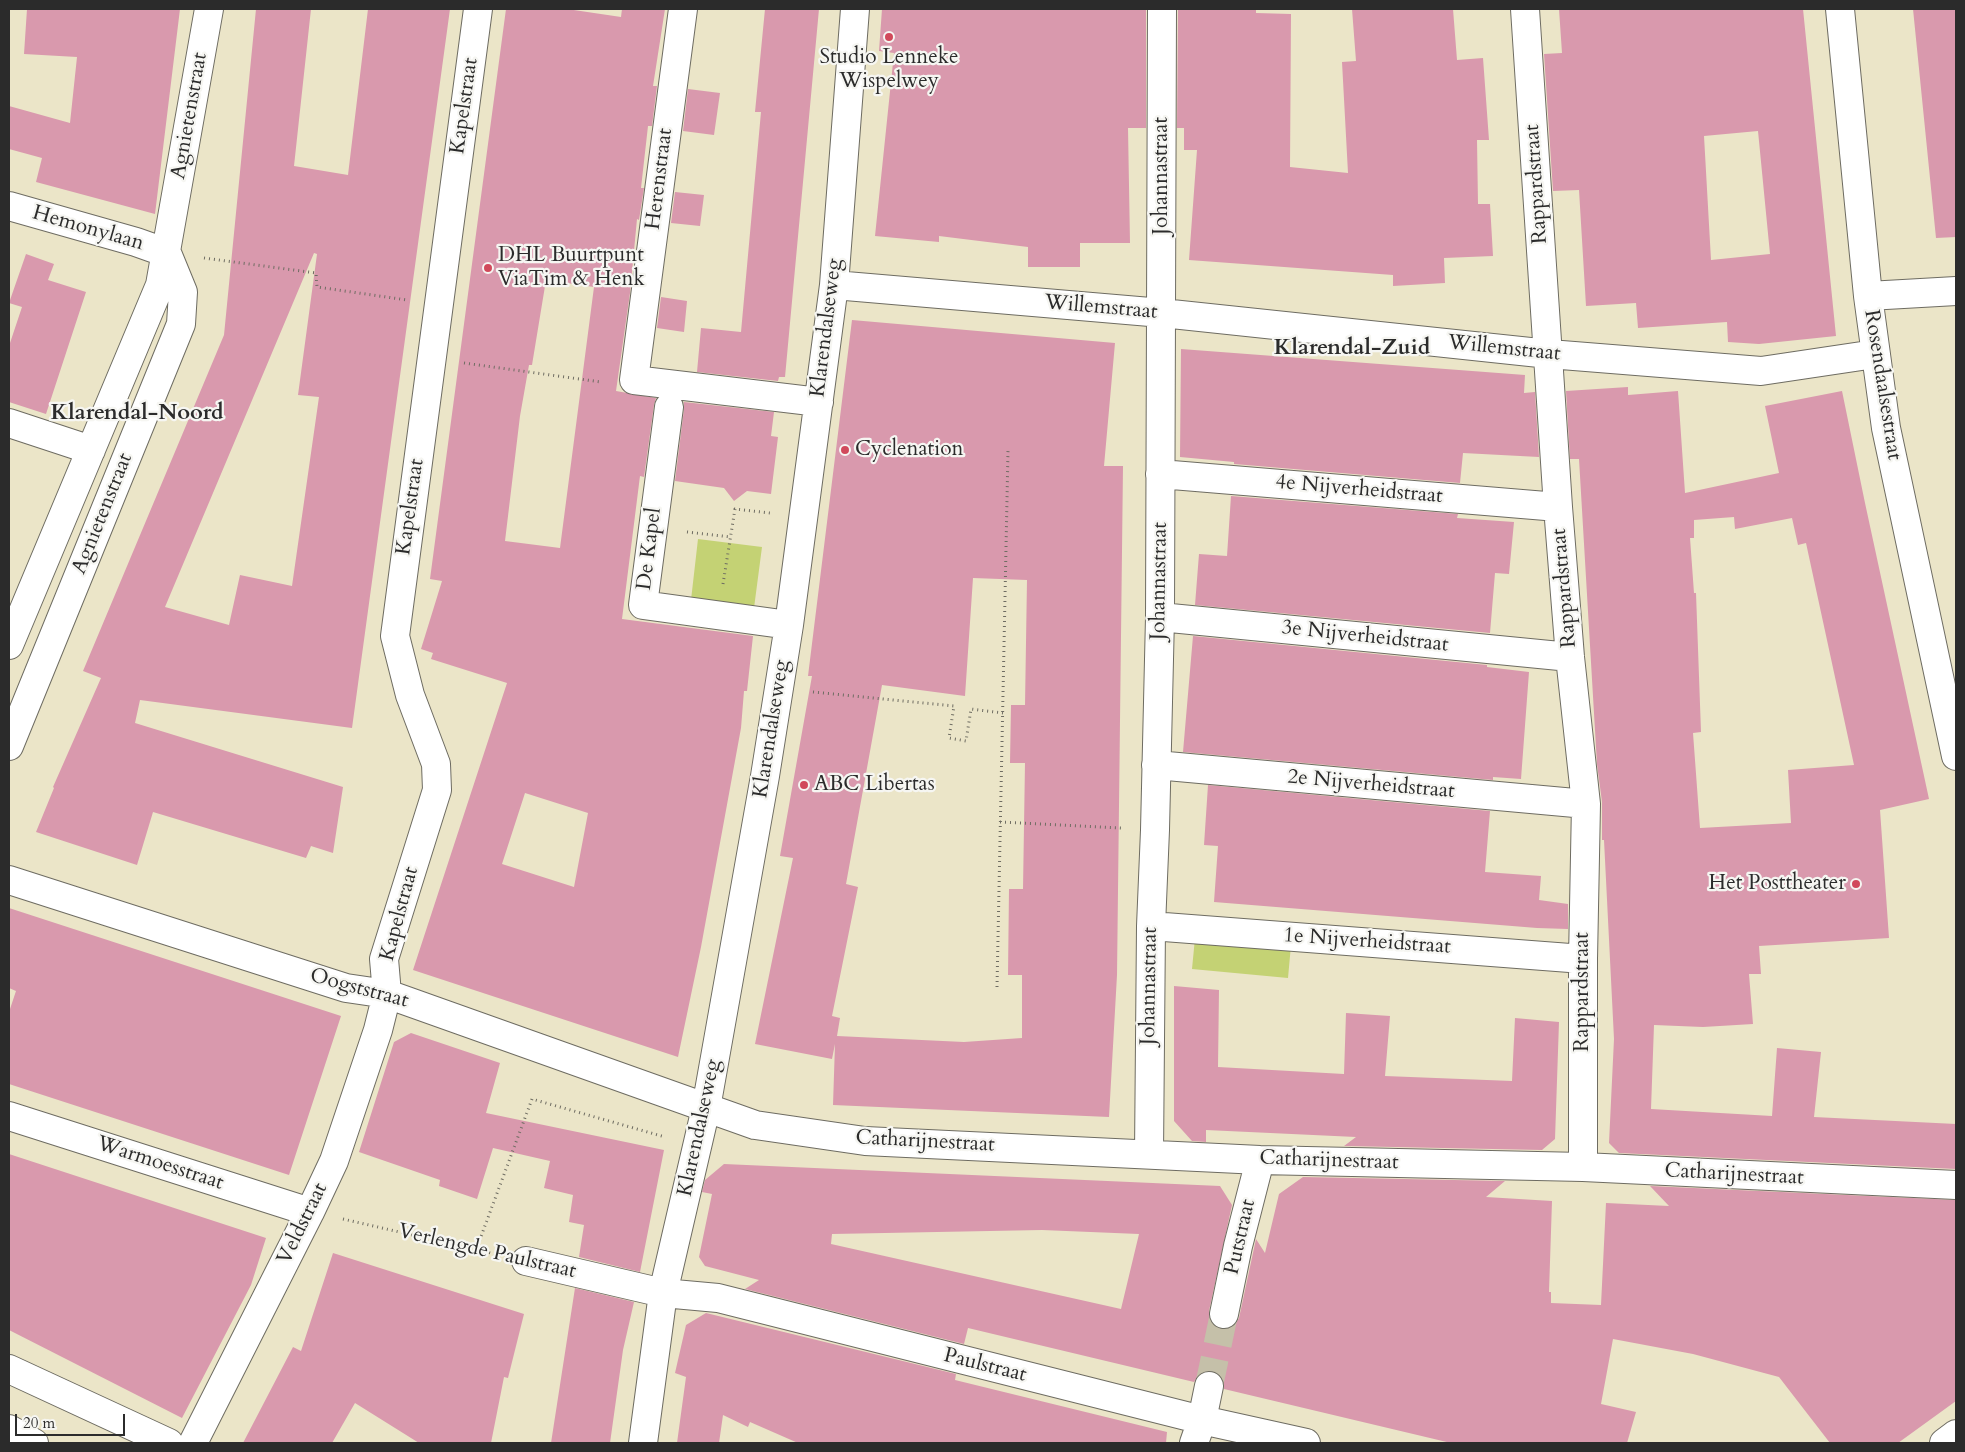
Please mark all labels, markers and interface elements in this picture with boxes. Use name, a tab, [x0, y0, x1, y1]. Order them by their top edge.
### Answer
marker: Studio Lenneke Wispelwey	[883, 31, 895, 43]
place label: Studio Lenneke Wispelwey	[819, 45, 959, 95]
street label: Agnietenstraat	[166, 51, 214, 181]
street label: Kapelstraat	[446, 56, 484, 156]
street label: Johannastraat	[1149, 117, 1175, 235]
street label: Rappardstraat	[1520, 123, 1554, 245]
street label: Herenstraat	[641, 127, 679, 231]
street label: Hemonylaan	[29, 201, 147, 257]
place label: DHL Buurtpunt ViaTim & Henk	[498, 243, 645, 293]
street label: Klarendalseweg	[806, 257, 848, 399]
marker: DHL Buurtpunt ViaTim & Henk	[482, 262, 494, 274]
street label: Willemstraat	[1044, 291, 1158, 325]
street label: Rosendaalsestraat	[1858, 308, 1906, 462]
street label: Willemstraat	[1446, 331, 1562, 367]
district label: Klarendal-Zuid	[1274, 336, 1430, 362]
district label: Klarendal-Noord	[51, 401, 223, 427]
place label: Cyclenation	[855, 437, 963, 463]
marker: Cyclenation	[839, 444, 851, 456]
street label: Agnietenstraat	[67, 450, 139, 578]
street label: Kapelstraat	[392, 457, 430, 557]
street label: 4e Nijverheidstraat	[1274, 470, 1444, 510]
street label: De Kapel	[632, 506, 668, 592]
street label: Johannastraat	[1146, 522, 1174, 640]
street label: Rappardstraat	[1547, 527, 1583, 649]
street label: 3e Nijverheidstraat	[1280, 616, 1450, 658]
street label: Klarendalseweg	[749, 658, 795, 800]
street label: 2e Nijverheidstraat	[1286, 765, 1456, 805]
place label: ABC Libertas	[814, 772, 935, 798]
marker: ABC Libertas	[798, 779, 810, 791]
street label: Kapelstraat	[375, 864, 425, 964]
place label: Het Posttheater	[1709, 871, 1846, 897]
marker: Het Posttheater	[1850, 878, 1862, 890]
street label: 1e Nijverheidstraat	[1282, 924, 1452, 960]
street label: Johannastraat	[1136, 927, 1164, 1045]
street label: Rappardstraat	[1570, 932, 1596, 1052]
street label: Oogststraat	[307, 964, 411, 1014]
street label: Klarendalseweg	[673, 1057, 727, 1199]
street label: Catharijnestraat	[855, 1126, 995, 1158]
street label: Warmoesstraat	[93, 1132, 227, 1196]
street label: Catharijnestraat	[1259, 1146, 1399, 1176]
street label: Catharijnestraat	[1664, 1159, 1804, 1191]
street label: Veldstraat	[272, 1179, 334, 1269]
street label: Putstraat	[1220, 1197, 1262, 1277]
street label: Verlengde Paulstraat	[395, 1219, 579, 1285]
street label: Paulstraat	[941, 1344, 1029, 1388]
scale bar	[18, 1404, 128, 1436]
text: 20 m	[23, 1413, 55, 1433]

